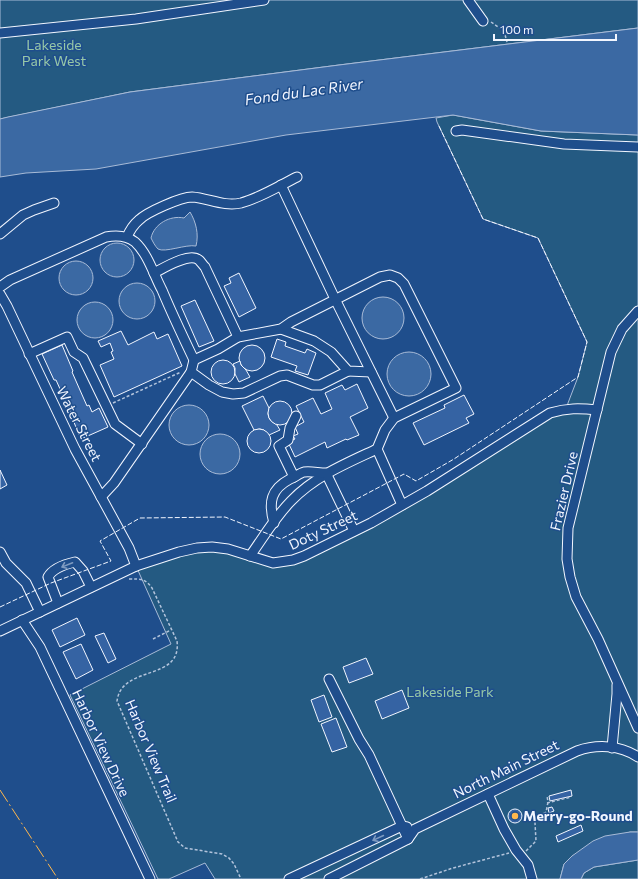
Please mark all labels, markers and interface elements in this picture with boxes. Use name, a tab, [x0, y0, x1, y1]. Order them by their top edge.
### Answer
scale bar	[494, 16, 616, 42]
text: 100 m	[500, 22, 534, 36]
park label: Lakeside Park West	[22, 36, 87, 69]
water label: Fond du Lac River	[244, 74, 365, 108]
street label: Water Street	[53, 384, 106, 464]
street label: Frazier Drive	[546, 450, 581, 532]
street label: Doty Street	[286, 506, 360, 553]
one-way arrow	[61, 561, 73, 569]
park label: Lakeside Park	[406, 683, 494, 700]
street label: Harbor View Drive	[69, 686, 134, 799]
street label: Harbor View Trail	[122, 697, 181, 805]
street label: North Main Street	[450, 736, 562, 801]
place label: Merry-go-Round	[523, 807, 633, 824]
marker: Merry-go-Round	[510, 811, 520, 821]
one-way arrow	[373, 835, 385, 842]

